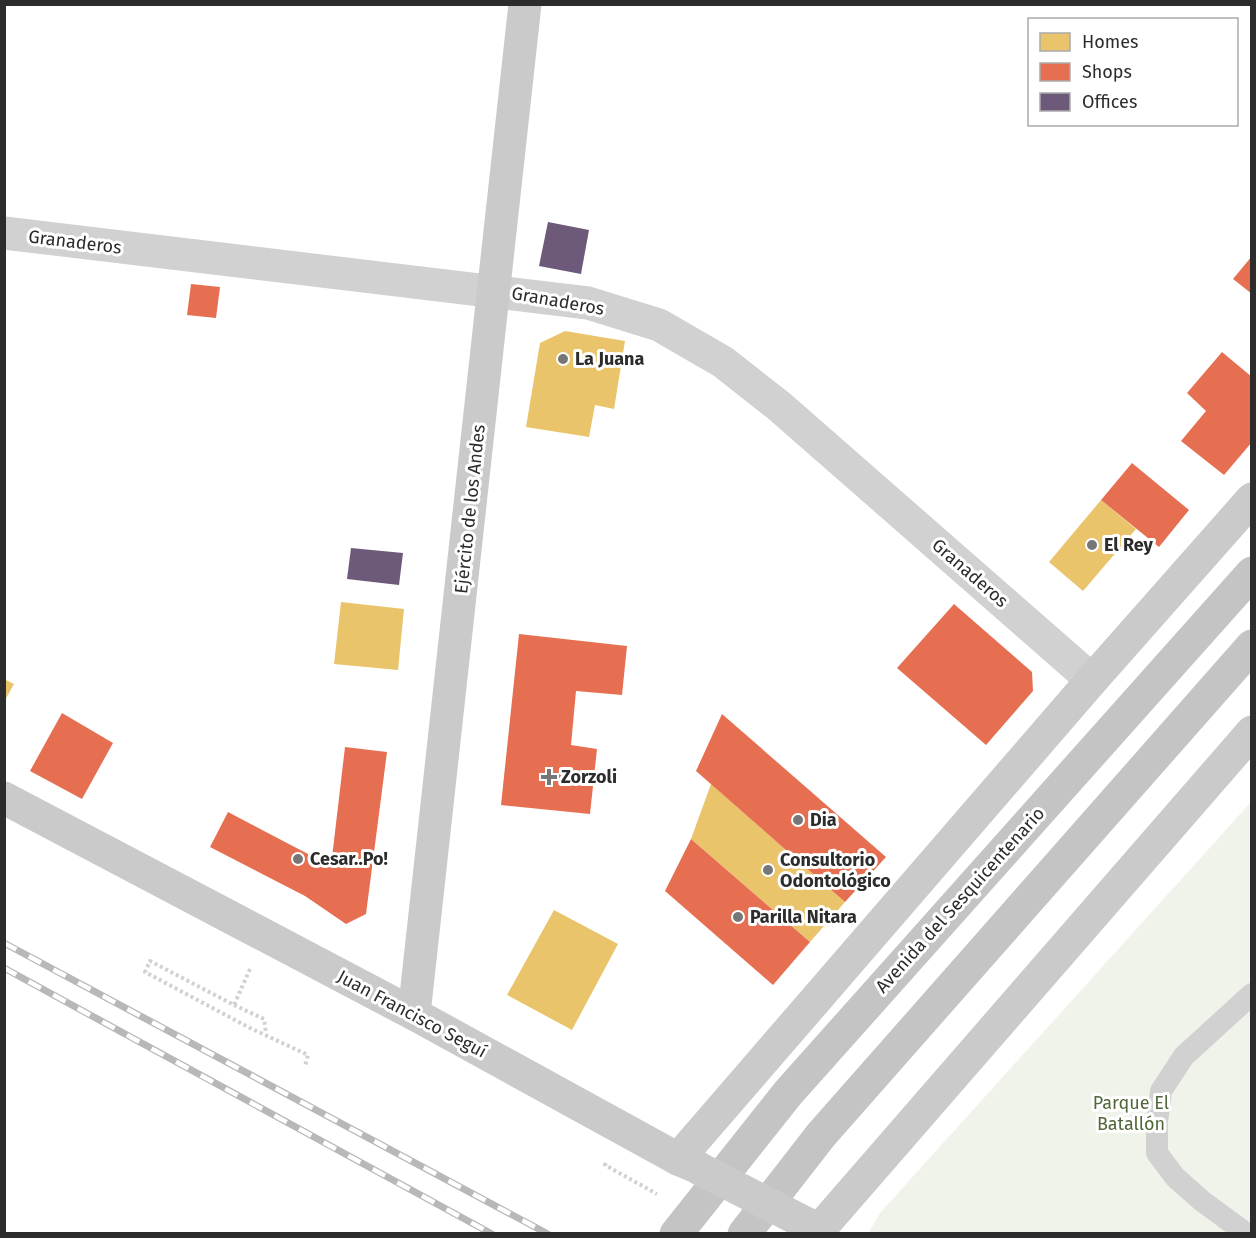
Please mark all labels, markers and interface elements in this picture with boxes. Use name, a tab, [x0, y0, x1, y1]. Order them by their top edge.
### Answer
legend	[1028, 18, 1238, 126]
text: Homes	[1082, 31, 1138, 53]
text: Shops	[1082, 61, 1132, 83]
text: Offices	[1082, 91, 1137, 113]
street label: Granaderos	[27, 225, 123, 259]
street label: Granaderos	[510, 282, 606, 320]
place label: La Juana	[575, 348, 644, 370]
marker: La Juana	[556, 352, 570, 366]
street label: Ejército de los Andes	[450, 423, 490, 595]
street label: Granaderos	[927, 534, 1013, 612]
place label: El Rey	[1104, 534, 1154, 556]
marker: El Rey	[1085, 538, 1099, 552]
place label: Zorzoli	[561, 766, 617, 788]
marker: Zorzoli	[542, 770, 556, 784]
street label: Avenida del Sesquicentenario	[871, 803, 1049, 997]
place label: Dia	[810, 809, 837, 831]
marker: Dia	[791, 813, 805, 827]
place label: Cesar..Po!	[310, 848, 388, 870]
place label: Consultorio Odontológico	[780, 849, 891, 892]
marker: Cesar..Po!	[291, 852, 305, 866]
marker: Consultorio Odontológico	[761, 863, 775, 877]
place label: Parilla Nitara	[750, 906, 857, 928]
marker: Parilla Nitara	[731, 910, 745, 924]
street label: Juan Francisco Seguí	[334, 965, 490, 1063]
park label: Parque El Batallón	[1093, 1092, 1169, 1135]

